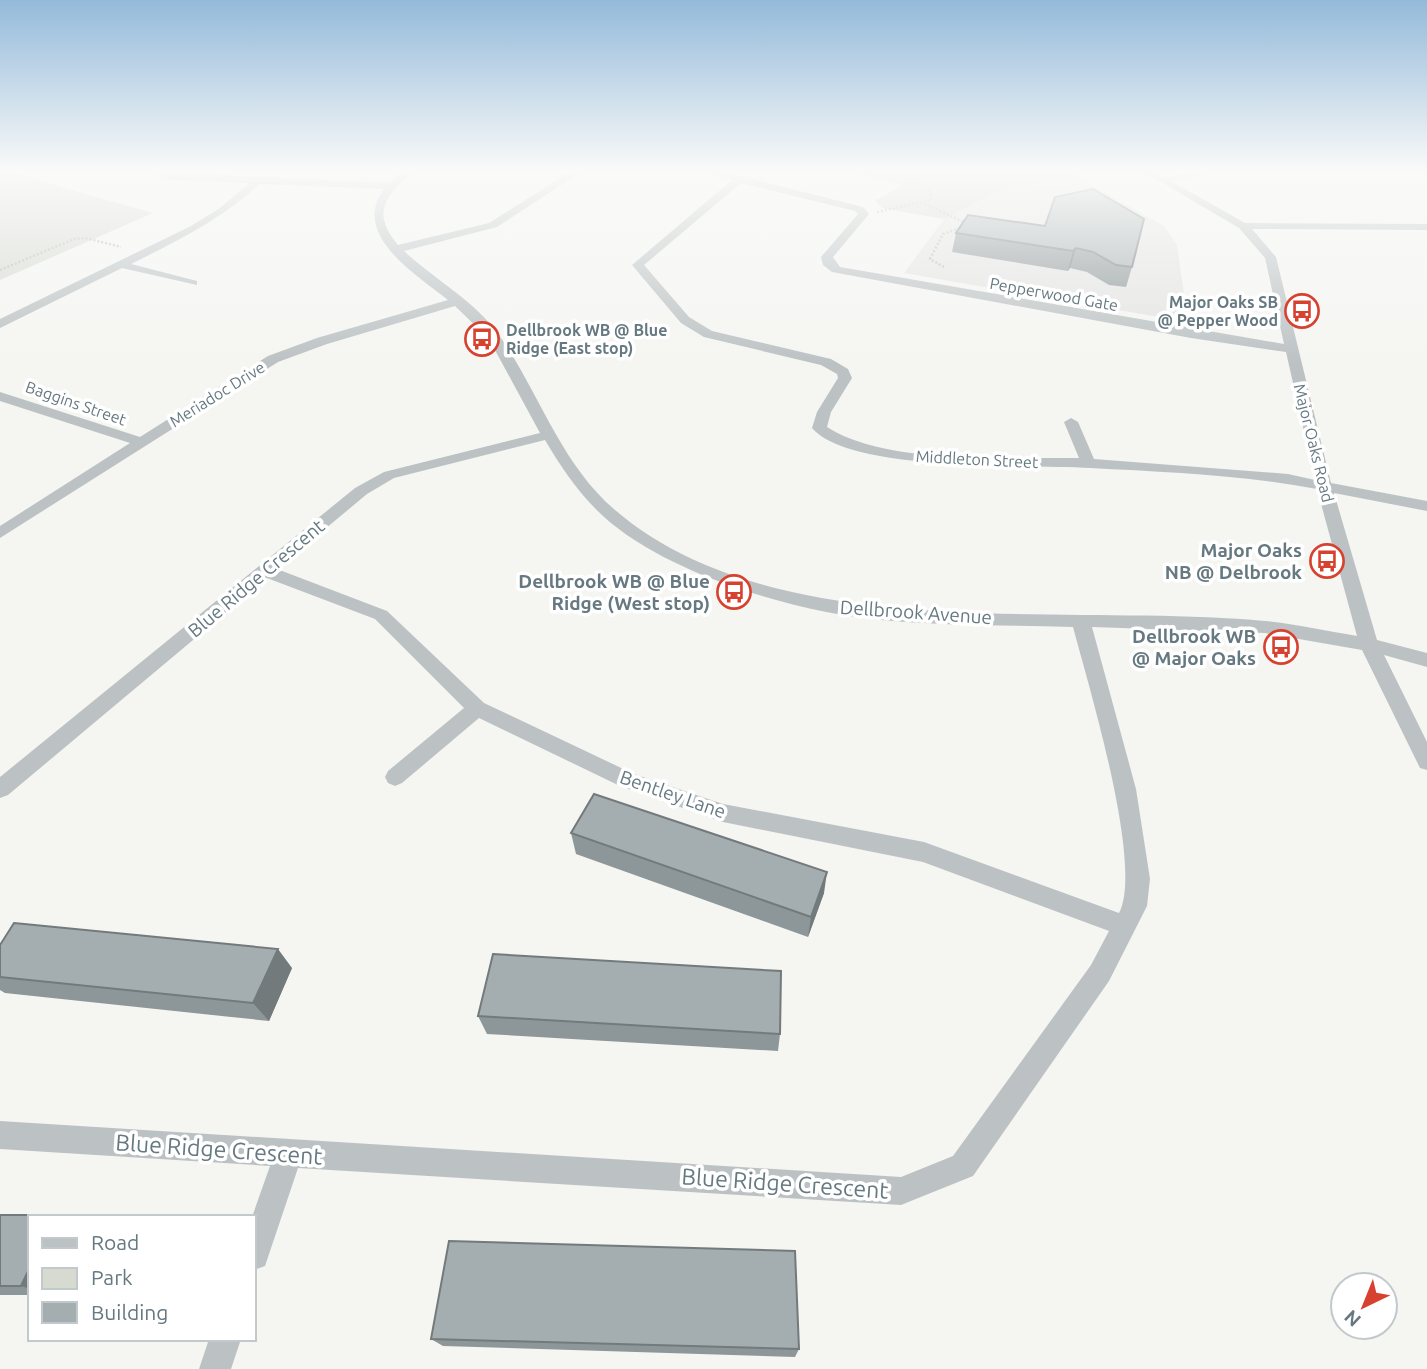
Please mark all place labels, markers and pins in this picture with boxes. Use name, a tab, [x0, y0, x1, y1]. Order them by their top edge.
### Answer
bus stop icon: Major Oaks SB @ Pepper Wood	[1283, 292, 1321, 330]
place label: Major Oaks SB @ Pepper Wood	[1157, 293, 1278, 329]
bus stop icon: Dellbrook WB @ Blue Ridge (East stop)	[463, 320, 501, 358]
place label: Dellbrook WB @ Blue Ridge (East stop)	[506, 321, 667, 358]
place label: Major Oaks NB @ Delbrook	[1165, 539, 1302, 583]
bus stop icon: Major Oaks NB @ Delbrook	[1308, 542, 1346, 580]
place label: Dellbrook WB @ Blue Ridge (West stop)	[518, 570, 710, 614]
bus stop icon: Dellbrook WB @ Blue Ridge (West stop)	[715, 573, 753, 611]
place label: Dellbrook WB @ Major Oaks	[1132, 625, 1256, 669]
bus stop icon: Dellbrook WB @ Major Oaks	[1262, 628, 1300, 666]

